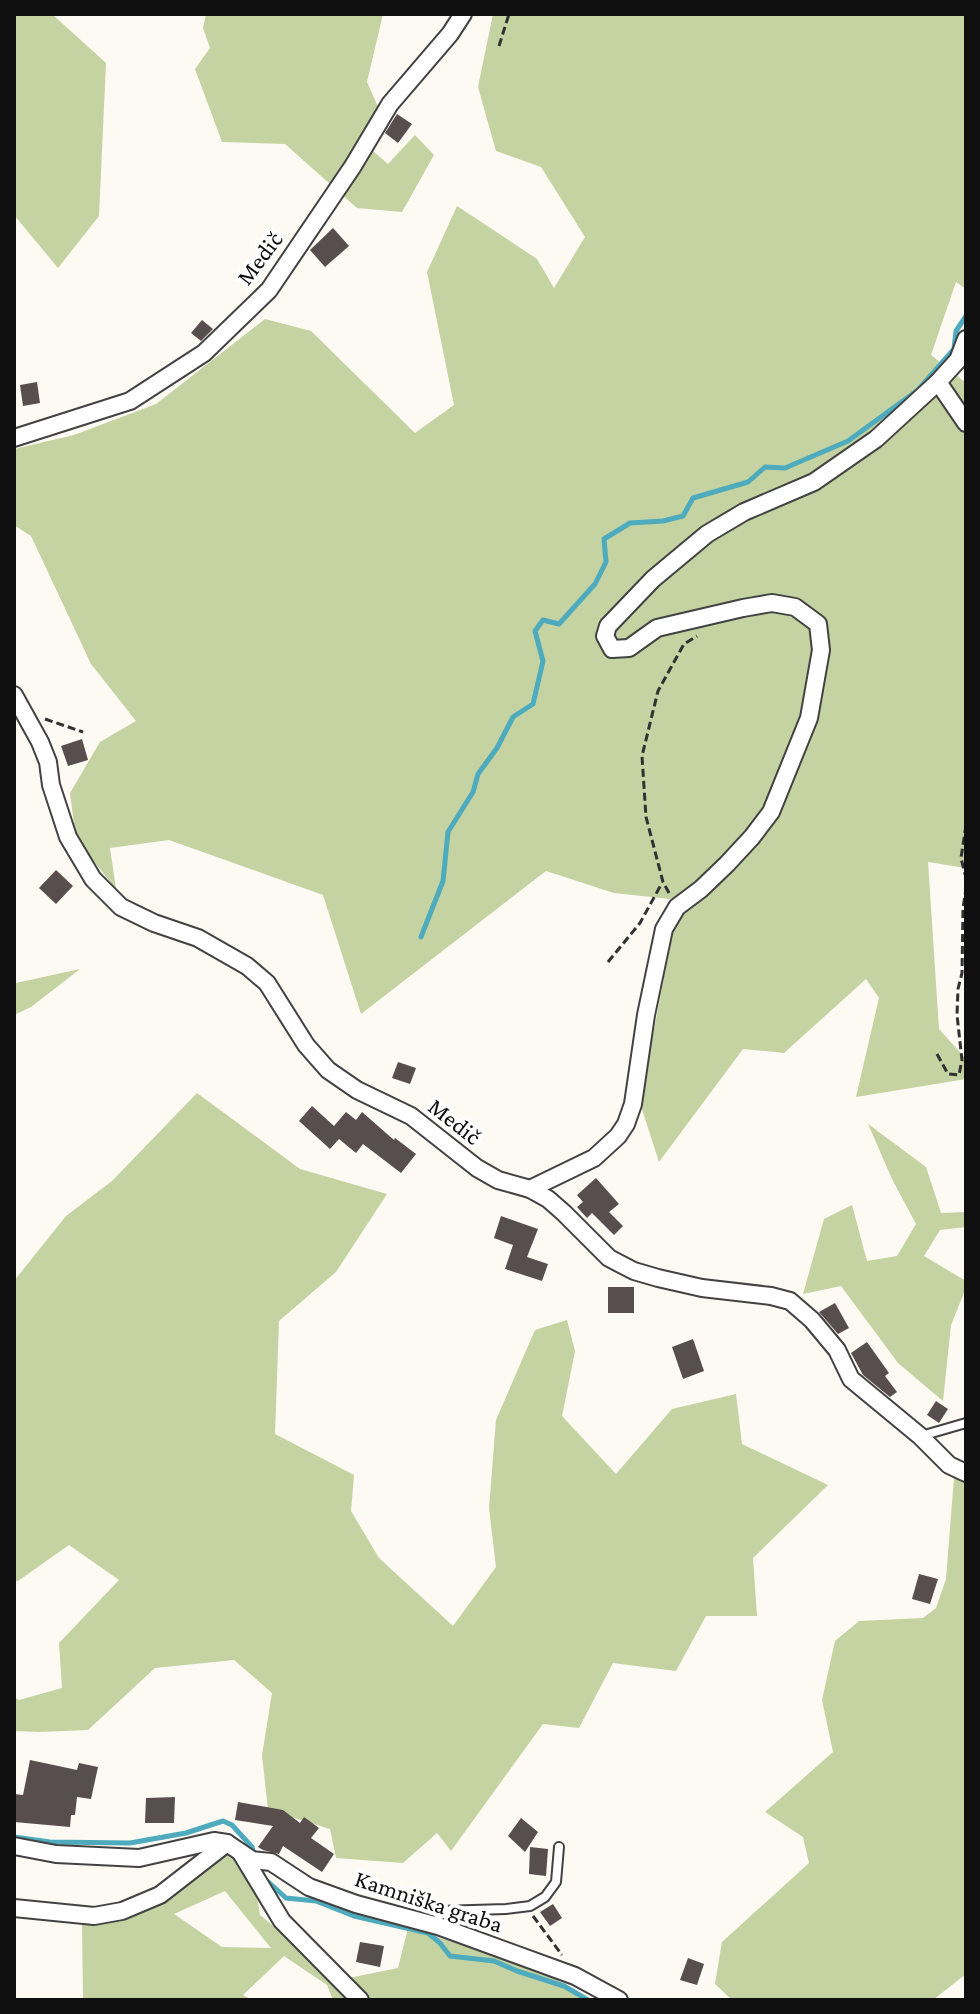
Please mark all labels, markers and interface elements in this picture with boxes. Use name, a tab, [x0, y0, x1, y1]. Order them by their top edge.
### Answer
street label: Medič	[230, 226, 288, 290]
street label: Medič	[423, 1092, 487, 1150]
street label: Kamniška graba	[352, 1864, 506, 1938]

